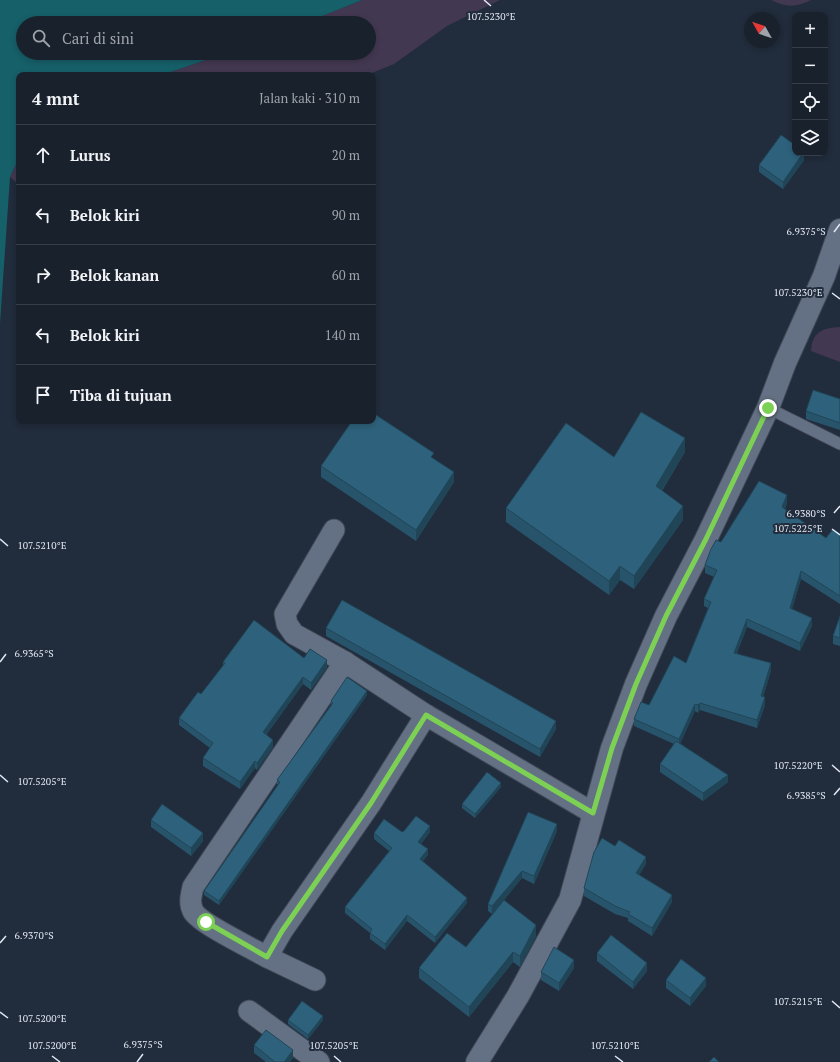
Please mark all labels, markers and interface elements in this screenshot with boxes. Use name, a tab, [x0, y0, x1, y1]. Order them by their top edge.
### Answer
text: 107.5230°E	[466, 10, 516, 23]
north arrow	[744, 12, 780, 48]
map controls	[792, 12, 828, 156]
button: +	[792, 12, 828, 48]
search box	[16, 16, 376, 60]
icon: search	[30, 27, 52, 49]
text: Cari di sini	[62, 28, 134, 48]
button: −	[792, 48, 828, 84]
button: locate	[792, 84, 828, 120]
text: 4 mnt	[32, 87, 80, 110]
text: Jalan kaki · 310 m	[259, 89, 360, 107]
button: layers	[792, 120, 828, 156]
icon: ahead	[32, 144, 54, 166]
text: Lurus	[70, 145, 111, 165]
text: 20 m	[332, 146, 360, 164]
icon: left	[32, 204, 54, 226]
text: Belok kiri	[70, 205, 140, 225]
text: 90 m	[332, 206, 360, 224]
text: 6.9375°S	[786, 225, 826, 238]
icon: right	[32, 264, 54, 286]
text: Belok kanan	[70, 265, 159, 285]
text: 60 m	[332, 266, 360, 284]
text: 107.5230°E	[773, 286, 823, 299]
icon: left	[32, 324, 54, 346]
text: Belok kiri	[70, 325, 140, 345]
text: 140 m	[325, 326, 360, 344]
icon: arrive	[32, 384, 54, 406]
text: Tiba di tujuan	[70, 385, 172, 405]
route end	[759, 399, 777, 417]
text: 6.9380°S	[786, 507, 826, 520]
text: 107.5225°E	[773, 522, 823, 535]
text: 107.5210°E	[17, 539, 67, 552]
text: 6.9365°S	[14, 647, 54, 660]
text: 107.5220°E	[773, 759, 823, 772]
text: 107.5205°E	[17, 775, 67, 788]
text: 6.9385°S	[786, 789, 826, 802]
route start	[197, 913, 215, 931]
text: 6.9370°S	[14, 929, 54, 942]
text: 107.5215°E	[773, 995, 823, 1008]
text: 107.5200°E	[17, 1012, 67, 1025]
text: 6.9375°S	[123, 1038, 163, 1051]
text: 107.5200°E	[27, 1039, 77, 1052]
text: 107.5205°E	[309, 1039, 359, 1052]
text: 107.5210°E	[590, 1039, 640, 1052]

